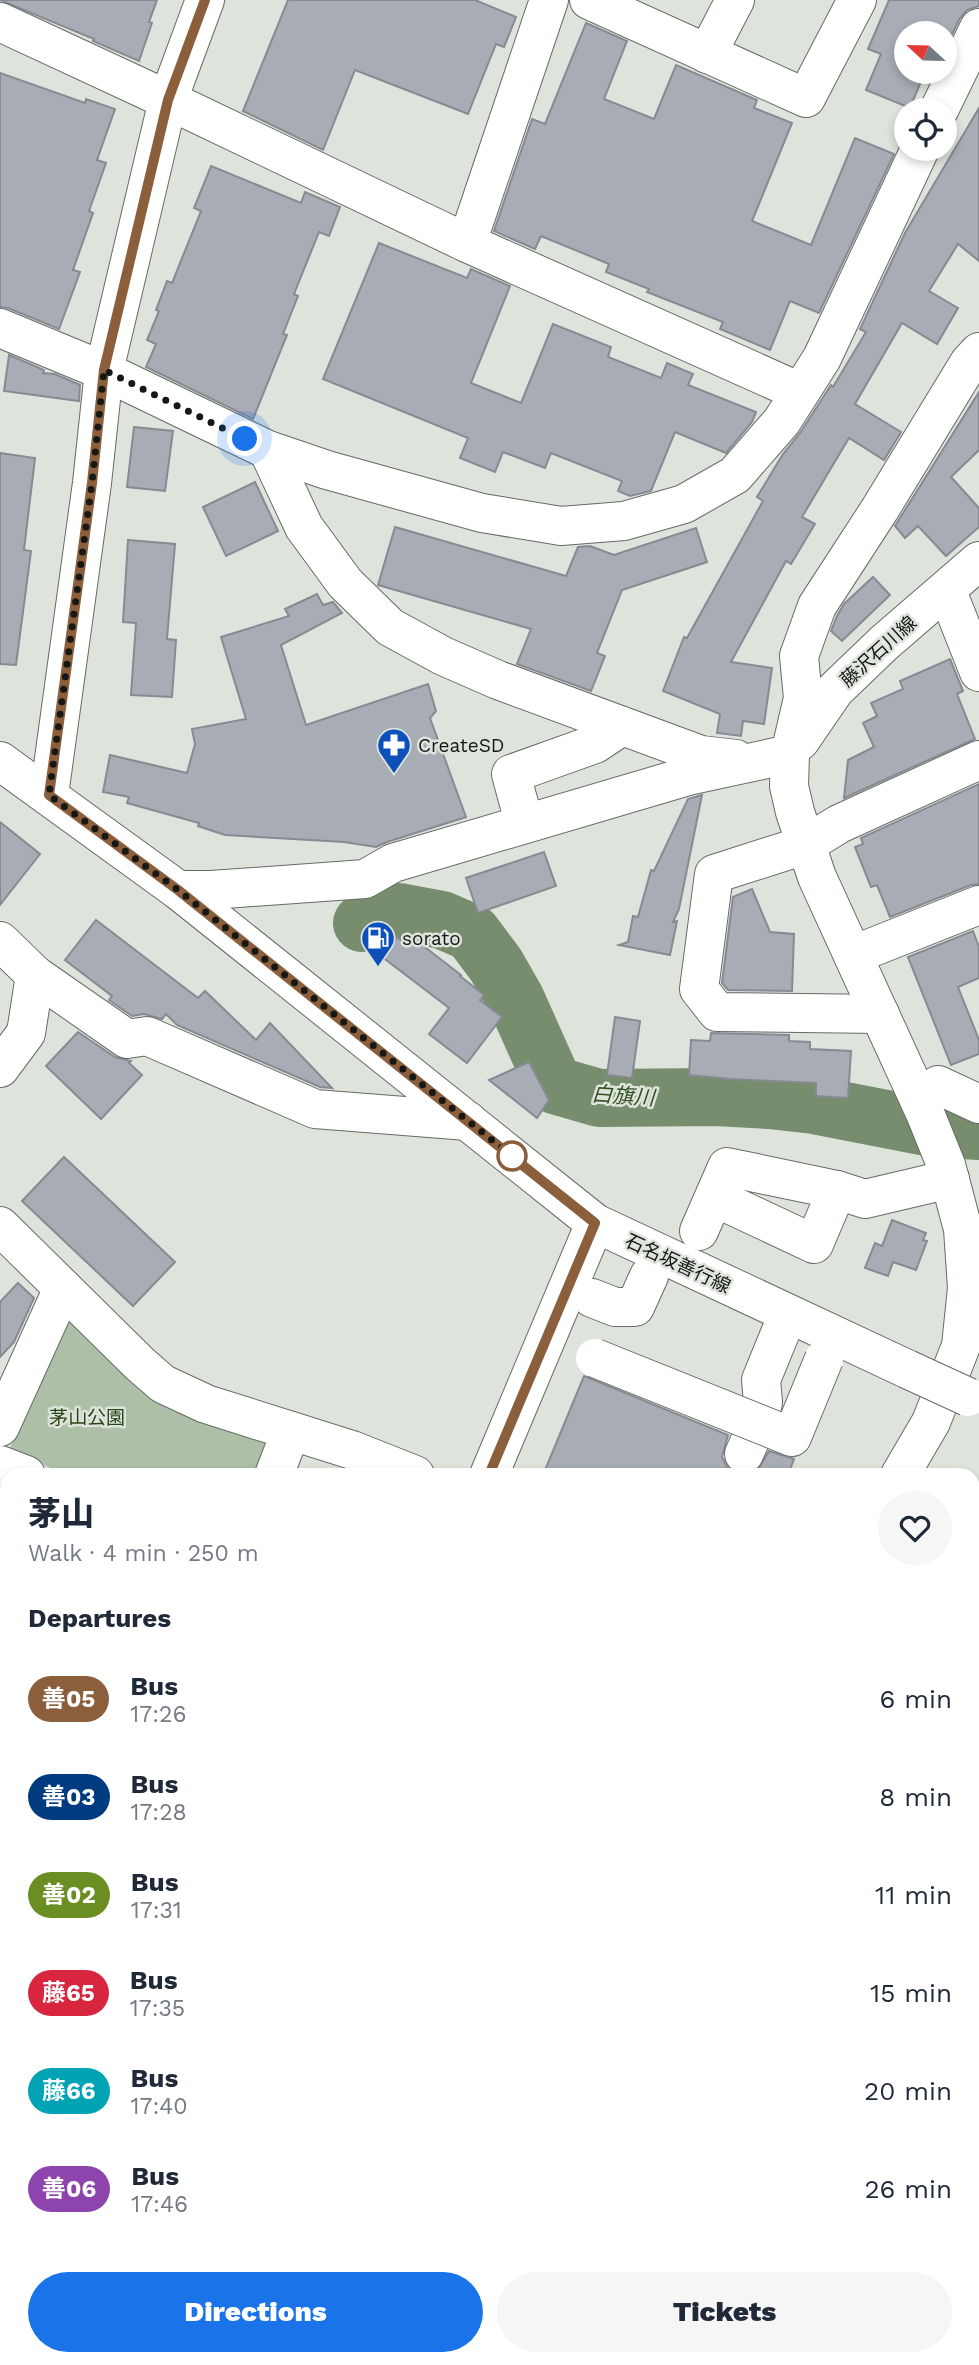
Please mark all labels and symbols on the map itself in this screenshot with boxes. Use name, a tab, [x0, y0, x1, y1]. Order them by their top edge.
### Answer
north arrow	[894, 21, 957, 84]
your location	[227, 421, 262, 456]
street label: 藤沢石川線	[835, 611, 921, 692]
pharmacy icon: CreateSD	[375, 726, 413, 775]
place label: CreateSD	[418, 734, 505, 757]
fuel station icon: sorato	[359, 919, 397, 968]
place label: sorato	[402, 927, 461, 950]
water label: 白旗川	[591, 1081, 657, 1110]
unlabelled marker	[497, 1141, 527, 1171]
street label: 石名坂善行線	[621, 1229, 734, 1298]
park label: 茅山公園	[49, 1406, 125, 1429]

